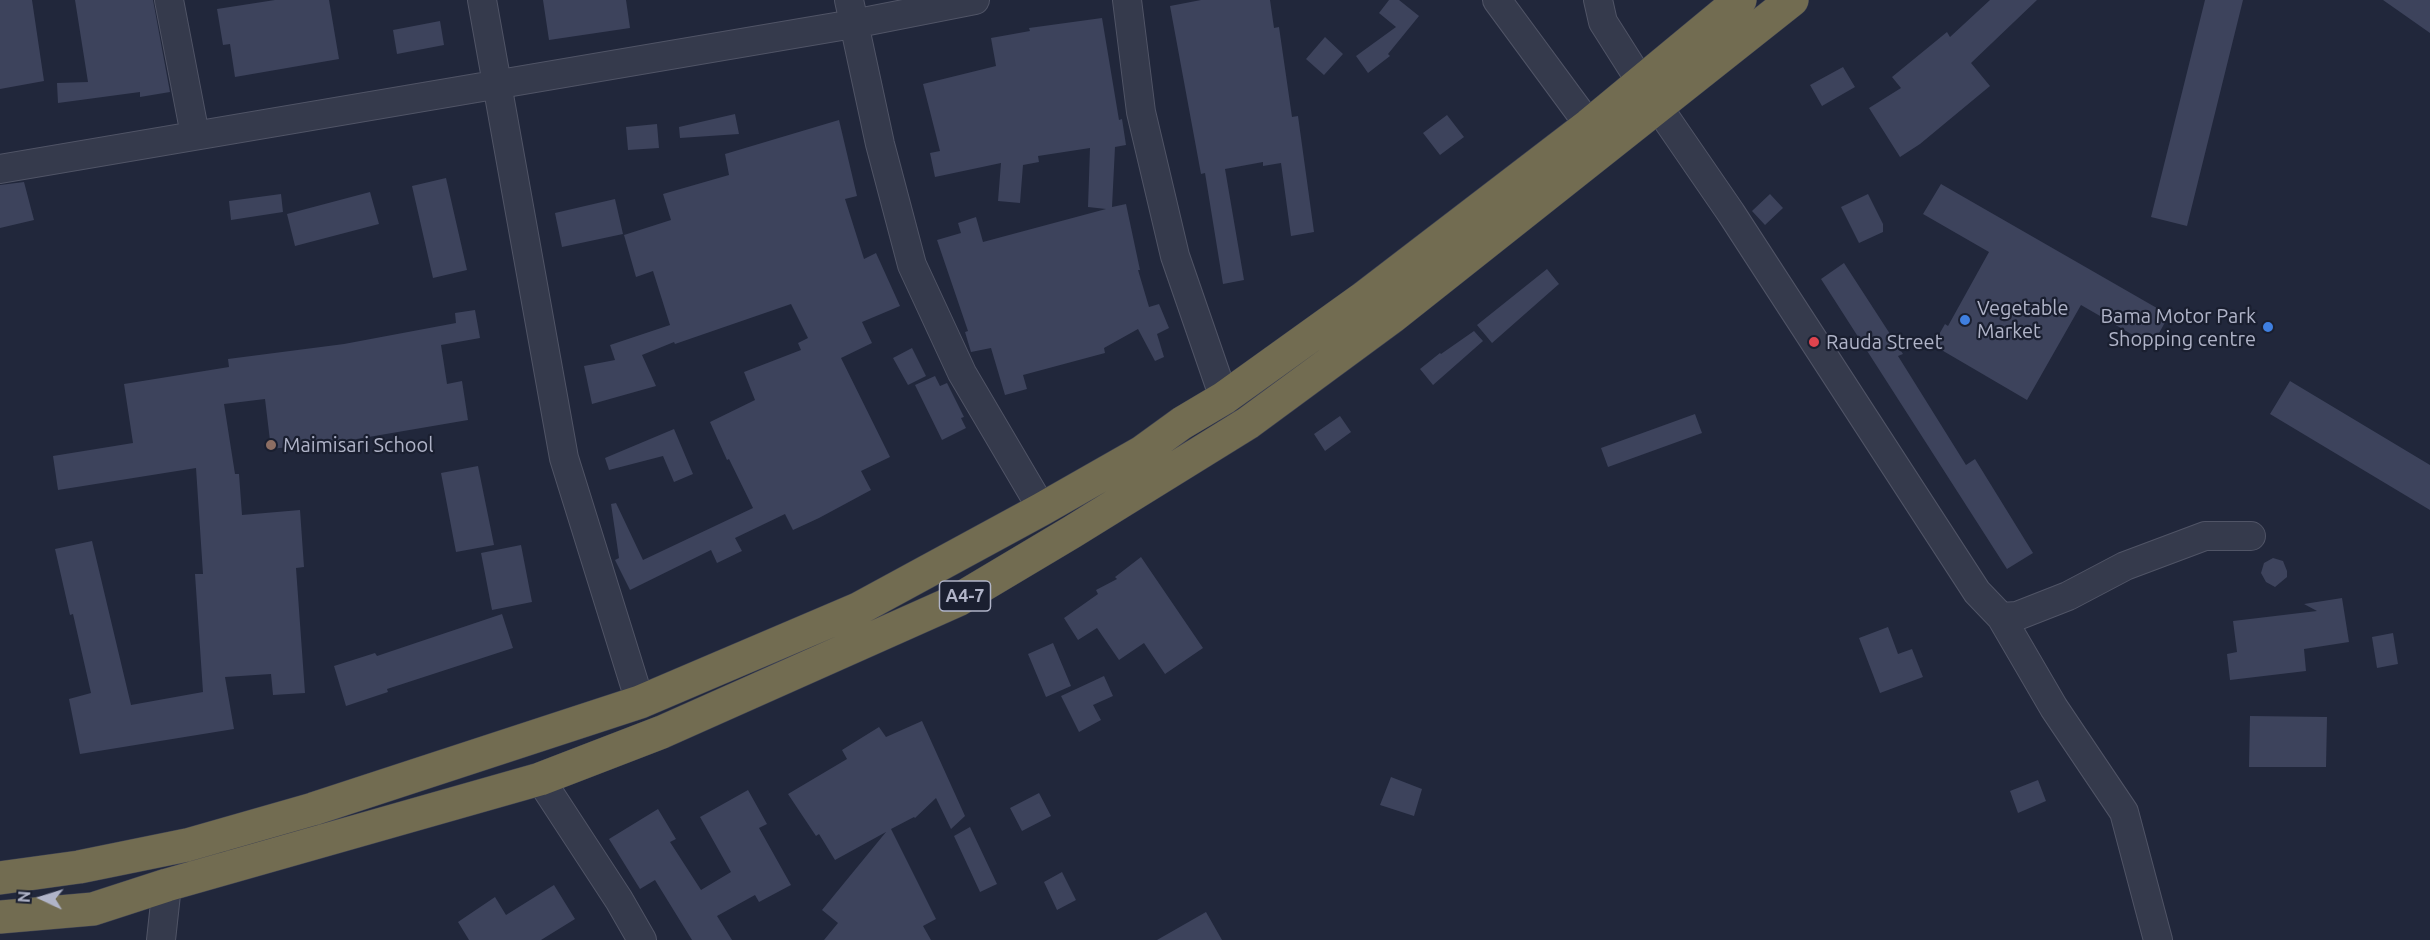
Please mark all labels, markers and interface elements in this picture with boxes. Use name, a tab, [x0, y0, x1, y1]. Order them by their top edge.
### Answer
place label: Vegetable Market	[1977, 296, 2069, 343]
place label: Bama Motor Park Shopping centre	[2100, 304, 2256, 351]
marker: Vegetable Market	[1958, 313, 1972, 327]
marker: Bama Motor Park Shopping centre	[2261, 320, 2275, 334]
place label: Rauda Street	[1826, 330, 1943, 354]
marker: Rauda Street	[1807, 335, 1821, 349]
place label: Maimisari School	[283, 433, 433, 457]
marker: Maimisari School	[264, 438, 278, 452]
road number: A4-7	[940, 581, 990, 611]
north arrow	[12, 868, 72, 928]
text: N	[15, 890, 33, 903]

